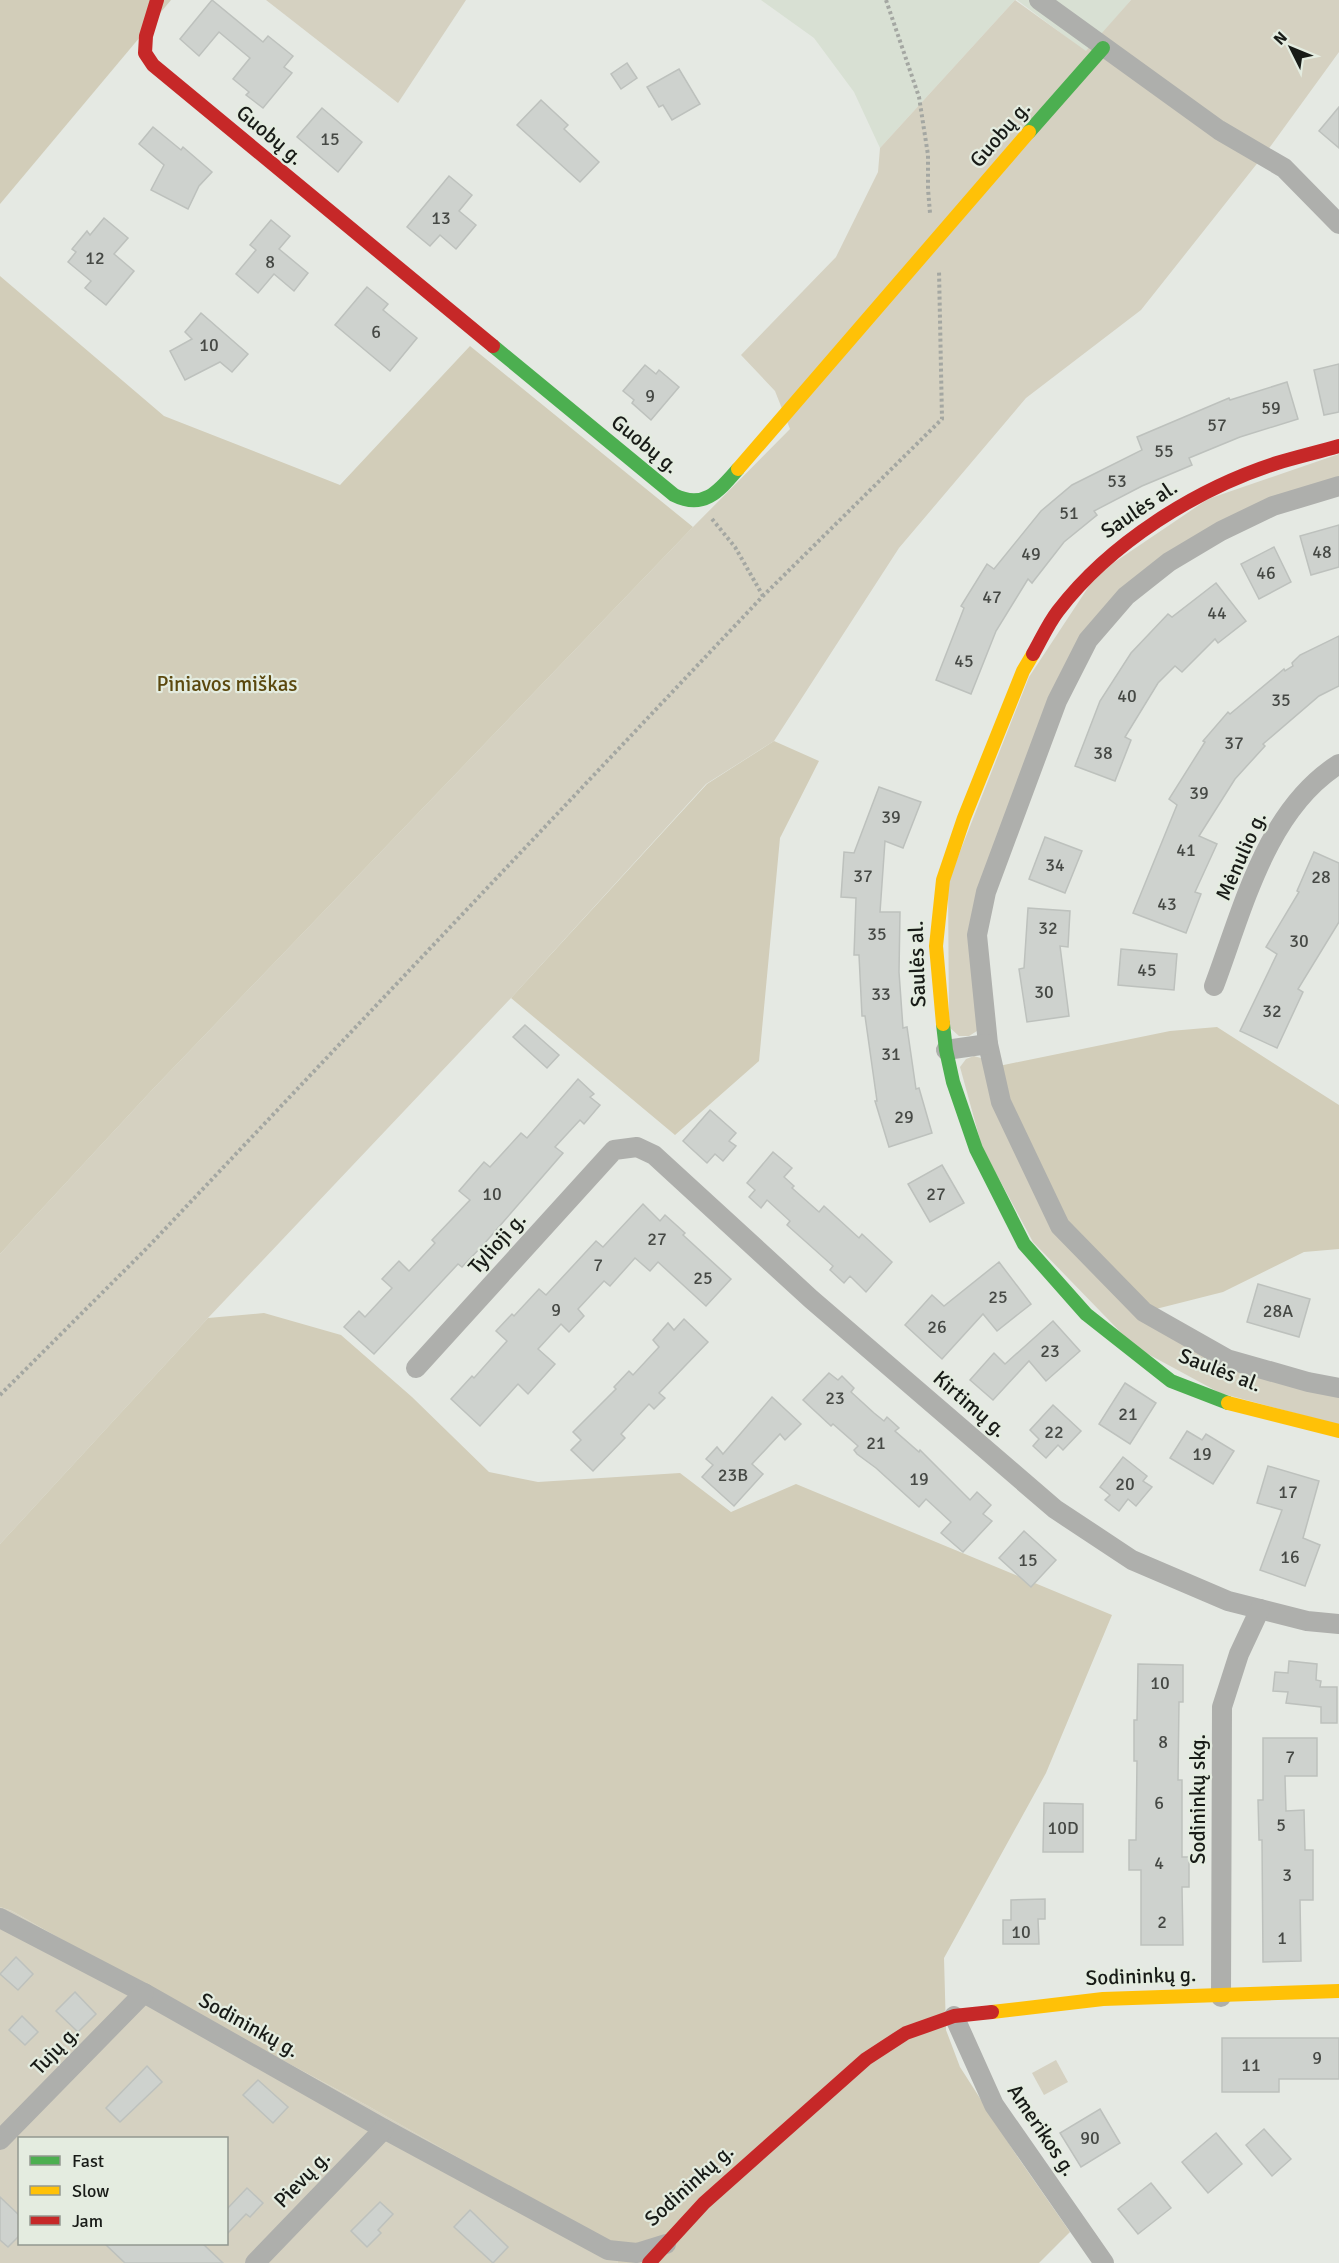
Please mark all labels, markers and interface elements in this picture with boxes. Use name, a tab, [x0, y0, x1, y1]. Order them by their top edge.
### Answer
north arrow	[1261, 18, 1321, 78]
text: N	[1270, 28, 1292, 49]
street label: Guobų g.	[964, 95, 1036, 173]
street label: Guobų g.	[231, 99, 309, 171]
house number: 15	[320, 128, 340, 150]
house number: 13	[431, 207, 451, 229]
house number: 12	[85, 247, 105, 269]
house number: 8	[265, 251, 275, 273]
house number: 6	[371, 321, 381, 343]
house number: 10	[199, 334, 219, 356]
house number: 9	[645, 385, 655, 407]
house number: 59	[1261, 397, 1281, 419]
street label: Guobų g.	[606, 409, 684, 479]
house number: 57	[1207, 414, 1227, 436]
house number: 55	[1154, 440, 1174, 462]
house number: 53	[1107, 470, 1127, 492]
street label: Saulės al.	[1096, 474, 1182, 544]
house number: 51	[1059, 502, 1079, 524]
house number: 48	[1312, 541, 1332, 563]
house number: 49	[1021, 543, 1041, 565]
house number: 46	[1256, 562, 1276, 584]
house number: 47	[982, 586, 1002, 608]
house number: 44	[1207, 602, 1227, 624]
house number: 45	[954, 650, 974, 672]
park label: Piniavos miškas	[156, 671, 298, 697]
house number: 40	[1117, 685, 1137, 707]
house number: 35	[1271, 689, 1291, 711]
house number: 37	[1224, 732, 1244, 754]
house number: 38	[1093, 742, 1113, 764]
house number: 39	[1189, 782, 1209, 804]
house number: 39	[881, 806, 901, 828]
street label: Mėnulio g.	[1210, 808, 1272, 904]
house number: 41	[1176, 839, 1196, 861]
house number: 34	[1045, 854, 1065, 876]
house number: 37	[853, 865, 873, 887]
house number: 28	[1311, 866, 1331, 888]
house number: 43	[1157, 893, 1177, 915]
house number: 32	[1038, 917, 1058, 939]
street label: Saulės al.	[903, 920, 931, 1008]
house number: 35	[867, 923, 887, 945]
house number: 30	[1289, 930, 1309, 952]
house number: 45	[1137, 959, 1157, 981]
house number: 30	[1034, 981, 1054, 1003]
house number: 33	[871, 983, 891, 1005]
house number: 32	[1262, 1000, 1282, 1022]
house number: 31	[881, 1043, 901, 1065]
house number: 29	[894, 1106, 914, 1128]
house number: 10	[482, 1183, 502, 1205]
house number: 27	[926, 1183, 946, 1205]
street label: Tylioji g.	[463, 1207, 531, 1279]
house number: 27	[647, 1228, 667, 1250]
house number: 7	[593, 1254, 603, 1276]
house number: 25	[693, 1267, 713, 1289]
house number: 25	[988, 1286, 1008, 1308]
house number: 9	[551, 1299, 561, 1321]
house number: 28A	[1263, 1300, 1293, 1322]
house number: 26	[927, 1316, 947, 1338]
house number: 23	[1040, 1340, 1060, 1362]
street label: Saulės al.	[1175, 1342, 1265, 1398]
street label: Kirtimų g.	[928, 1365, 1012, 1443]
house number: 23	[825, 1387, 845, 1409]
house number: 21	[1118, 1403, 1138, 1425]
house number: 22	[1044, 1421, 1064, 1443]
house number: 21	[866, 1432, 886, 1454]
house number: 19	[1192, 1443, 1212, 1465]
house number: 23B	[718, 1464, 748, 1486]
house number: 19	[909, 1468, 929, 1490]
house number: 20	[1115, 1473, 1135, 1495]
house number: 17	[1278, 1481, 1298, 1503]
house number: 16	[1280, 1546, 1300, 1568]
house number: 15	[1018, 1549, 1038, 1571]
house number: 10	[1150, 1672, 1170, 1694]
house number: 8	[1158, 1731, 1168, 1753]
street label: Sodininkų skg.	[1185, 1734, 1211, 1864]
house number: 7	[1285, 1746, 1295, 1768]
house number: 6	[1154, 1792, 1164, 1814]
house number: 5	[1276, 1814, 1286, 1836]
house number: 10D	[1047, 1817, 1079, 1839]
house number: 4	[1154, 1852, 1164, 1874]
house number: 3	[1282, 1864, 1292, 1886]
house number: 2	[1157, 1911, 1167, 1933]
house number: 10	[1011, 1921, 1031, 1943]
house number: 1	[1277, 1927, 1287, 1949]
street label: Sodininkų g.	[1085, 1961, 1197, 1991]
street label: Sodininkų g.	[194, 1987, 304, 2063]
street label: Tujų g.	[25, 2020, 85, 2080]
house number: 9	[1312, 2047, 1322, 2069]
house number: 11	[1241, 2054, 1261, 2076]
street label: Amerikos g.	[1002, 2079, 1082, 2181]
house number: 90	[1080, 2127, 1100, 2149]
legend	[18, 2137, 228, 2245]
street label: Sodininkų g.	[639, 2138, 739, 2232]
street label: Pievų g.	[268, 2145, 336, 2213]
text: Fast	[72, 2150, 104, 2172]
text: Slow	[72, 2180, 109, 2202]
text: Jam	[72, 2210, 103, 2232]

